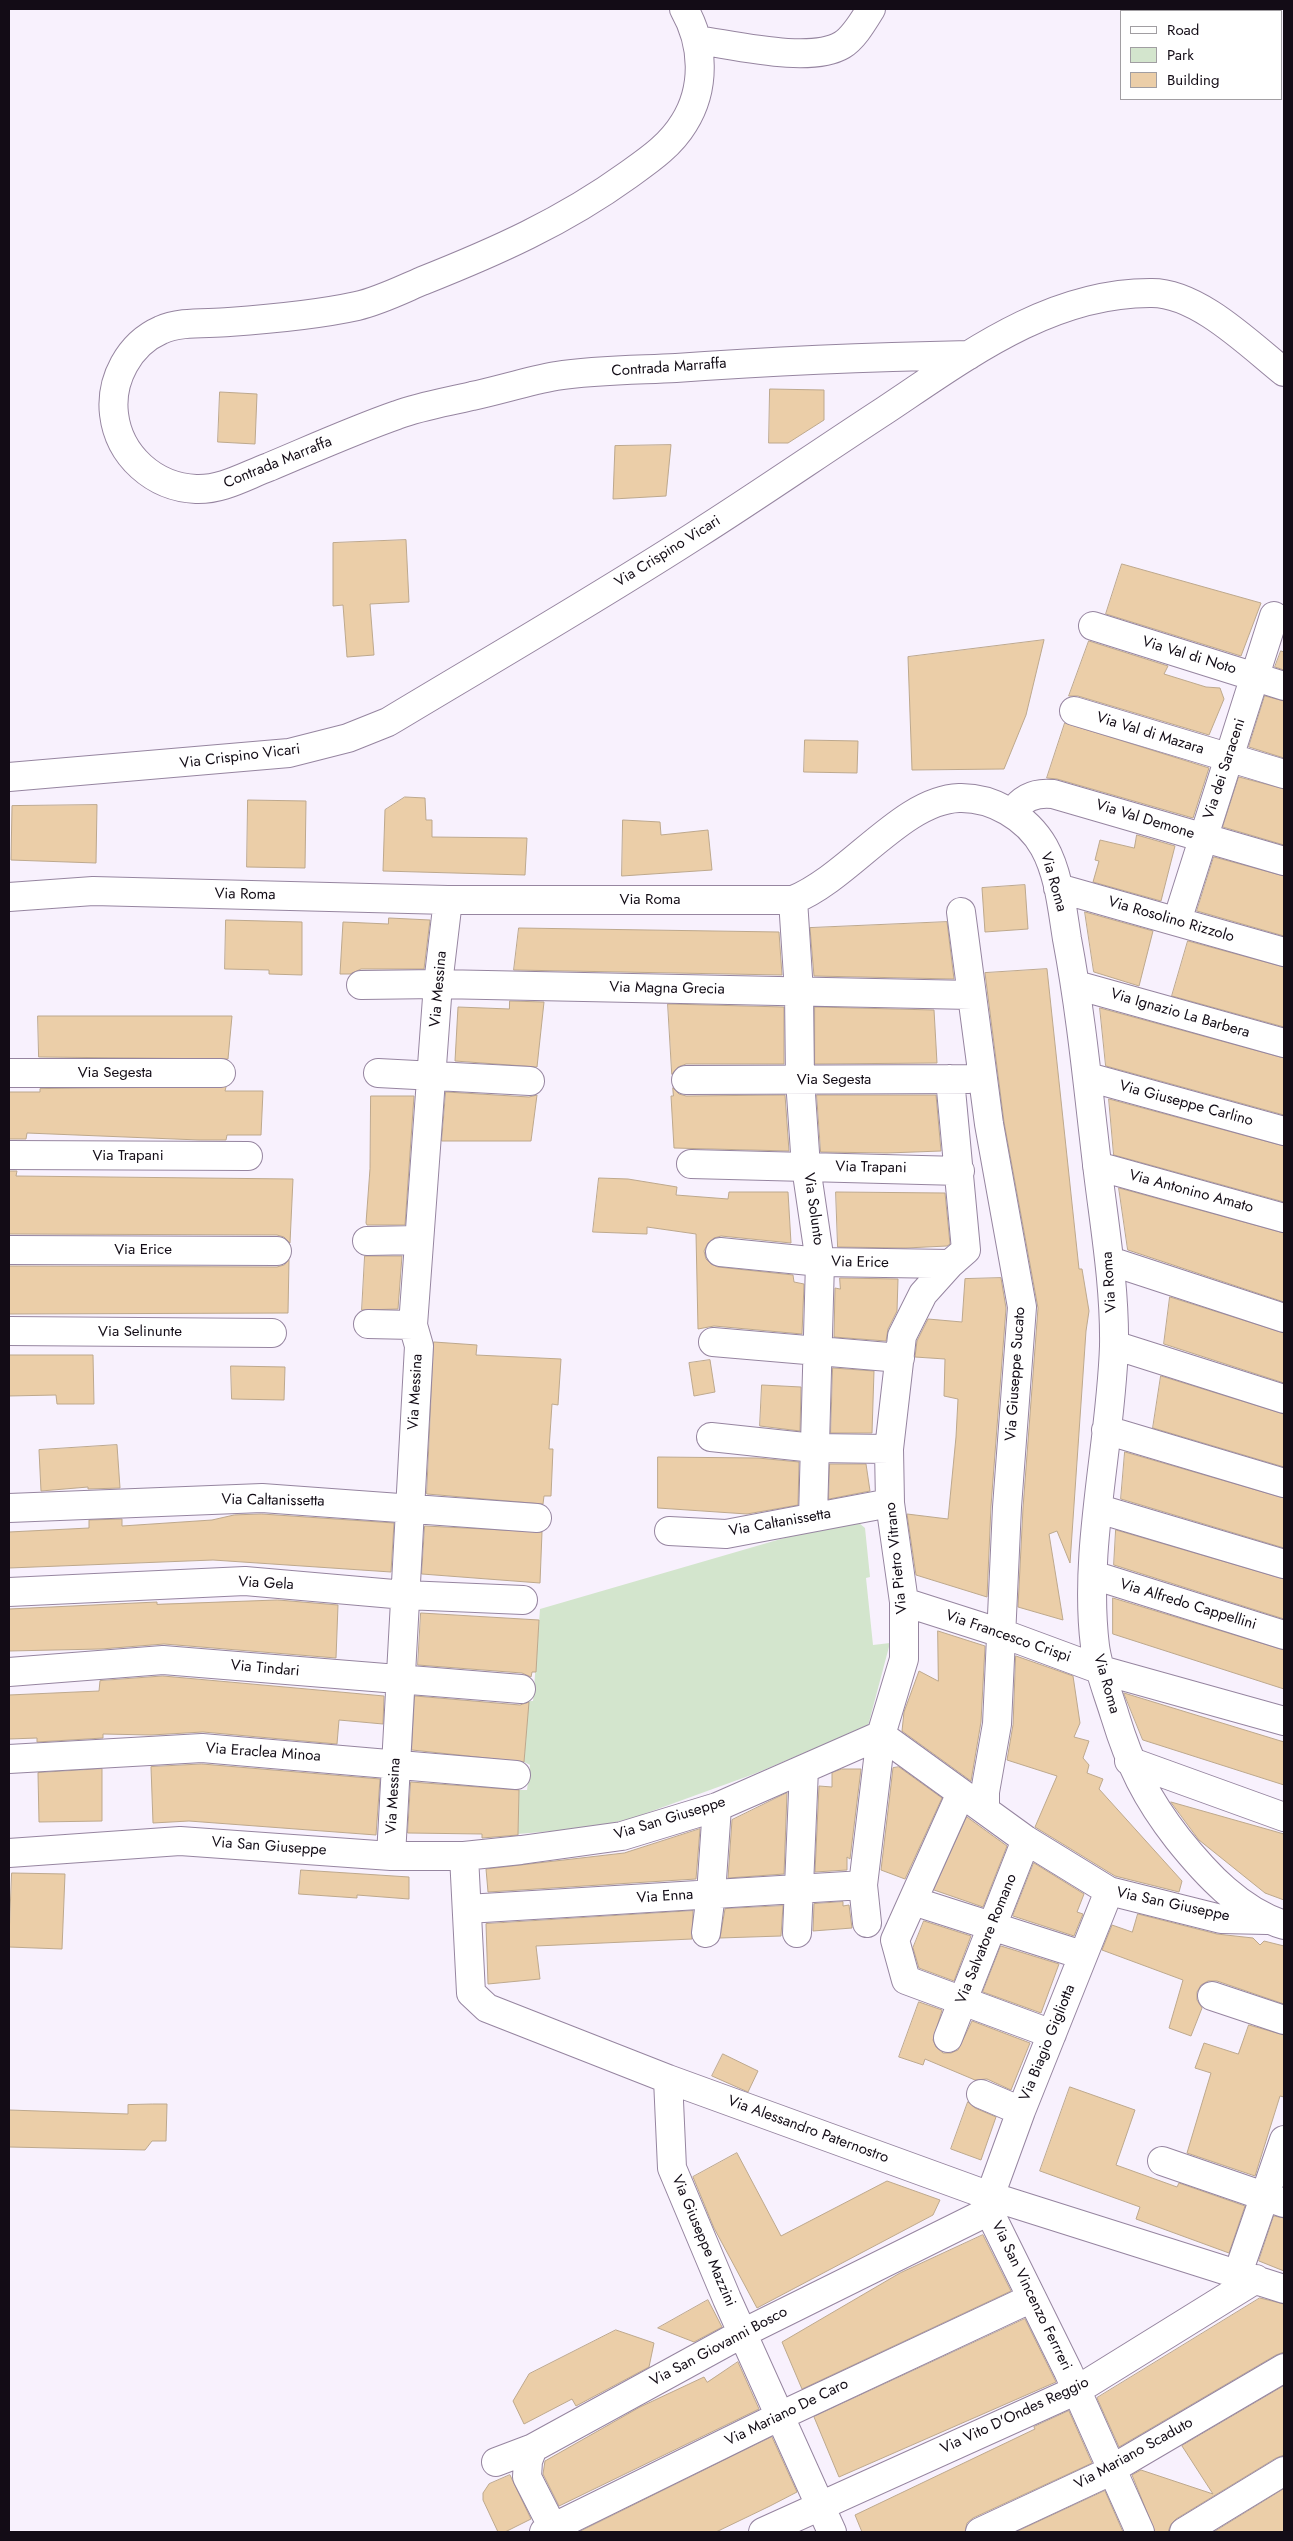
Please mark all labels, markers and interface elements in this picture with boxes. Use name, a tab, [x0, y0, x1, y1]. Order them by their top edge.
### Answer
legend	[1120, 10, 1283, 100]
text: Road	[1167, 19, 1199, 41]
text: Park	[1167, 44, 1194, 66]
text: Building	[1167, 69, 1219, 91]
street label: Contrada Marraffa	[611, 355, 727, 381]
street label: Contrada Marraffa	[221, 433, 335, 493]
street label: Via Crispino Vicari	[612, 512, 724, 592]
street label: Via Val di Noto	[1140, 633, 1238, 679]
street label: Via Val di Mazara	[1094, 709, 1206, 759]
street label: Via dei Saraceni	[1200, 716, 1250, 822]
street label: Via Crispino Vicari	[179, 741, 301, 773]
street label: Via Val Demone	[1093, 796, 1197, 844]
street label: Via Roma	[1036, 850, 1070, 914]
street label: Via Roma	[214, 885, 276, 905]
street label: Via Roma	[619, 891, 681, 909]
street label: Via Rosolino Rizzolo	[1106, 893, 1236, 947]
street label: Via Messina	[427, 950, 451, 1028]
street label: Via Magna Grecia	[609, 979, 725, 999]
street label: Via Ignazio La Barbera	[1108, 985, 1252, 1043]
street label: Via Segesta	[78, 1064, 152, 1082]
street label: Via Segesta	[797, 1071, 871, 1089]
street label: Via Giuseppe Carlino	[1117, 1077, 1255, 1131]
street label: Via Trapani	[92, 1147, 164, 1165]
street label: Via Trapani	[835, 1158, 907, 1178]
street label: Via Antonino Amato	[1127, 1167, 1255, 1217]
street label: Via Solunto	[799, 1172, 827, 1246]
street label: Via Erice	[114, 1241, 172, 1259]
street label: Via Roma	[1099, 1251, 1121, 1313]
street label: Via Erice	[831, 1253, 889, 1273]
street label: Via Giuseppe Sucato	[1002, 1306, 1030, 1442]
street label: Via Selinunte	[98, 1323, 182, 1341]
street label: Via Messina	[405, 1353, 427, 1431]
street label: Via Caltanissetta	[221, 1491, 325, 1511]
street label: Via Pietro Vitrano	[882, 1501, 912, 1615]
street label: Via Caltanissetta	[728, 1505, 832, 1541]
street label: Via Gela	[238, 1574, 294, 1594]
street label: Via Alfredo Cappellini	[1118, 1576, 1258, 1634]
street label: Via Francesco Crispi	[943, 1607, 1073, 1667]
street label: Via Roma	[1089, 1652, 1123, 1716]
street label: Via Tindari	[230, 1657, 300, 1681]
street label: Via Eraclea Minoa	[205, 1740, 321, 1766]
street label: Via Messina	[383, 1757, 405, 1835]
street label: Via San Giuseppe	[612, 1794, 728, 1844]
street label: Via San Giuseppe	[211, 1834, 327, 1860]
street label: Via Salvatore Romano	[953, 1871, 1021, 2007]
street label: Via San Giuseppe	[1115, 1884, 1231, 1926]
street label: Via Enna	[636, 1886, 694, 1908]
street label: Via Biagio Gigliotta	[1016, 1982, 1080, 2104]
street label: Via Alessandro Paternostro	[725, 2092, 891, 2168]
street label: Via Giuseppe Mazzini	[667, 2172, 739, 2310]
street label: Via San Vincenzo Ferrreri	[987, 2218, 1075, 2374]
street label: Via San Giovanni Bosco	[647, 2303, 791, 2391]
street label: Via Vito D'Ondes Reggio	[938, 2374, 1092, 2458]
street label: Via Mariano De Caro	[723, 2375, 851, 2451]
street label: Via Mariano Scaduto	[1072, 2414, 1196, 2494]

